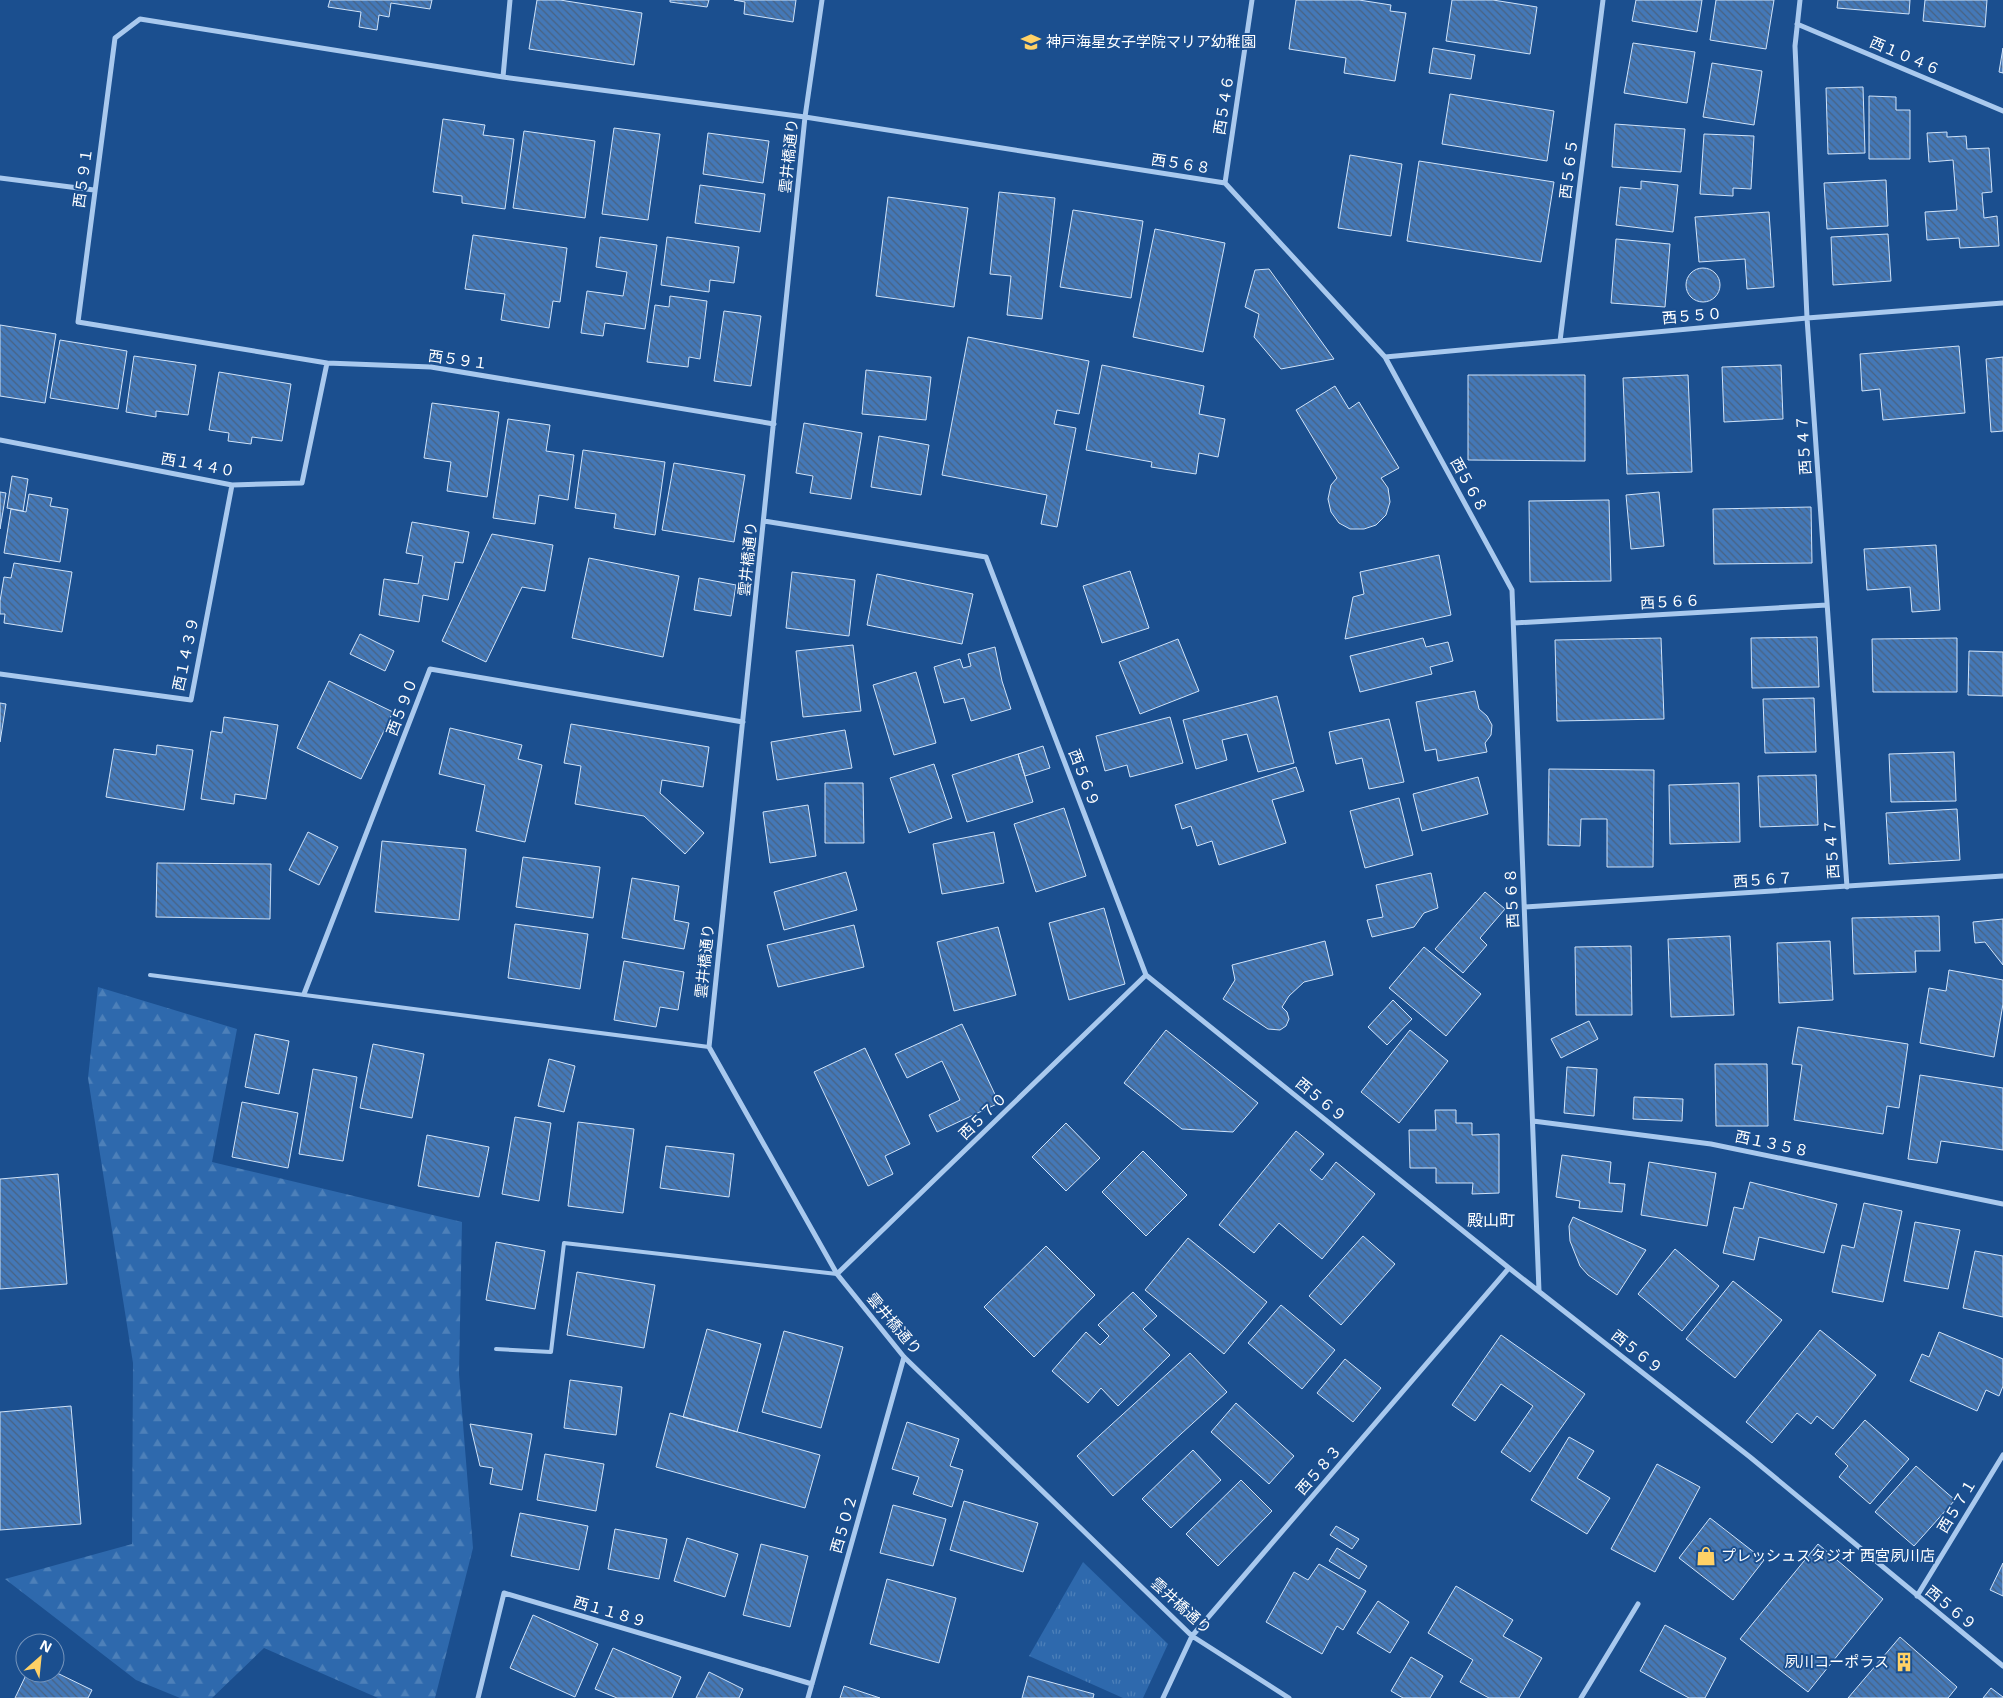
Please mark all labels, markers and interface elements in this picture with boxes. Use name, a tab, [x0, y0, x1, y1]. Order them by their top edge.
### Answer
school or university icon: 神戸海星女子学院マリア幼稚園	[1020, 31, 1042, 53]
place label: 神戸海星女子学院マリア幼稚園	[1046, 31, 1256, 51]
street label: 西１０４６	[1867, 31, 1944, 79]
street label: 西５４６	[1208, 74, 1238, 136]
street label: 雲井橋通り	[774, 118, 802, 194]
street label: 西５６５	[1554, 138, 1582, 200]
street label: 西５９１	[68, 147, 96, 209]
street label: 西５６８	[1150, 148, 1212, 178]
street label: 西５５０	[1661, 302, 1723, 328]
street label: 西５９１	[427, 345, 489, 373]
street label: 西５４７	[1791, 414, 1815, 476]
street label: 西１４４０	[159, 448, 237, 480]
street label: 西５６８	[1447, 453, 1493, 516]
street label: 雲井橋通り	[733, 521, 761, 597]
street label: 西５６６	[1639, 589, 1700, 613]
street label: 西１４３９	[167, 615, 203, 693]
street label: 西５９０	[381, 675, 421, 738]
street label: 西５６９	[1065, 746, 1105, 809]
street label: 西５４７	[1819, 818, 1843, 880]
street label: 西５６７	[1732, 867, 1794, 891]
street label: 西５６８	[1499, 868, 1523, 929]
street label: 雲井橋通り	[690, 923, 718, 999]
street label: 西５６９	[1292, 1073, 1351, 1126]
street label: 西５７０	[954, 1087, 1011, 1143]
street label: 西１３５８	[1733, 1125, 1811, 1161]
district label: 殿山町	[1467, 1209, 1515, 1231]
street label: 雲井橋通り	[863, 1288, 927, 1359]
street label: 西５６９	[1608, 1325, 1667, 1378]
street label: 西５８３	[1291, 1440, 1345, 1499]
street label: 西５７１	[1932, 1475, 1980, 1536]
street label: 西５０２	[825, 1492, 861, 1555]
shop icon: プレッシュスタジオ 西宮夙川店	[1695, 1545, 1717, 1567]
place label: プレッシュスタジオ 西宮夙川店	[1721, 1545, 1935, 1565]
street label: 雲井橋通り	[1147, 1573, 1216, 1638]
street label: 西５６９	[1922, 1581, 1981, 1634]
street label: 西１１８９	[571, 1591, 649, 1631]
north arrow	[15, 1633, 65, 1683]
text: N	[37, 1635, 56, 1657]
place label: 夙川コーポラス	[1784, 1651, 1889, 1671]
building icon: 夙川コーポラス	[1893, 1651, 1915, 1673]

